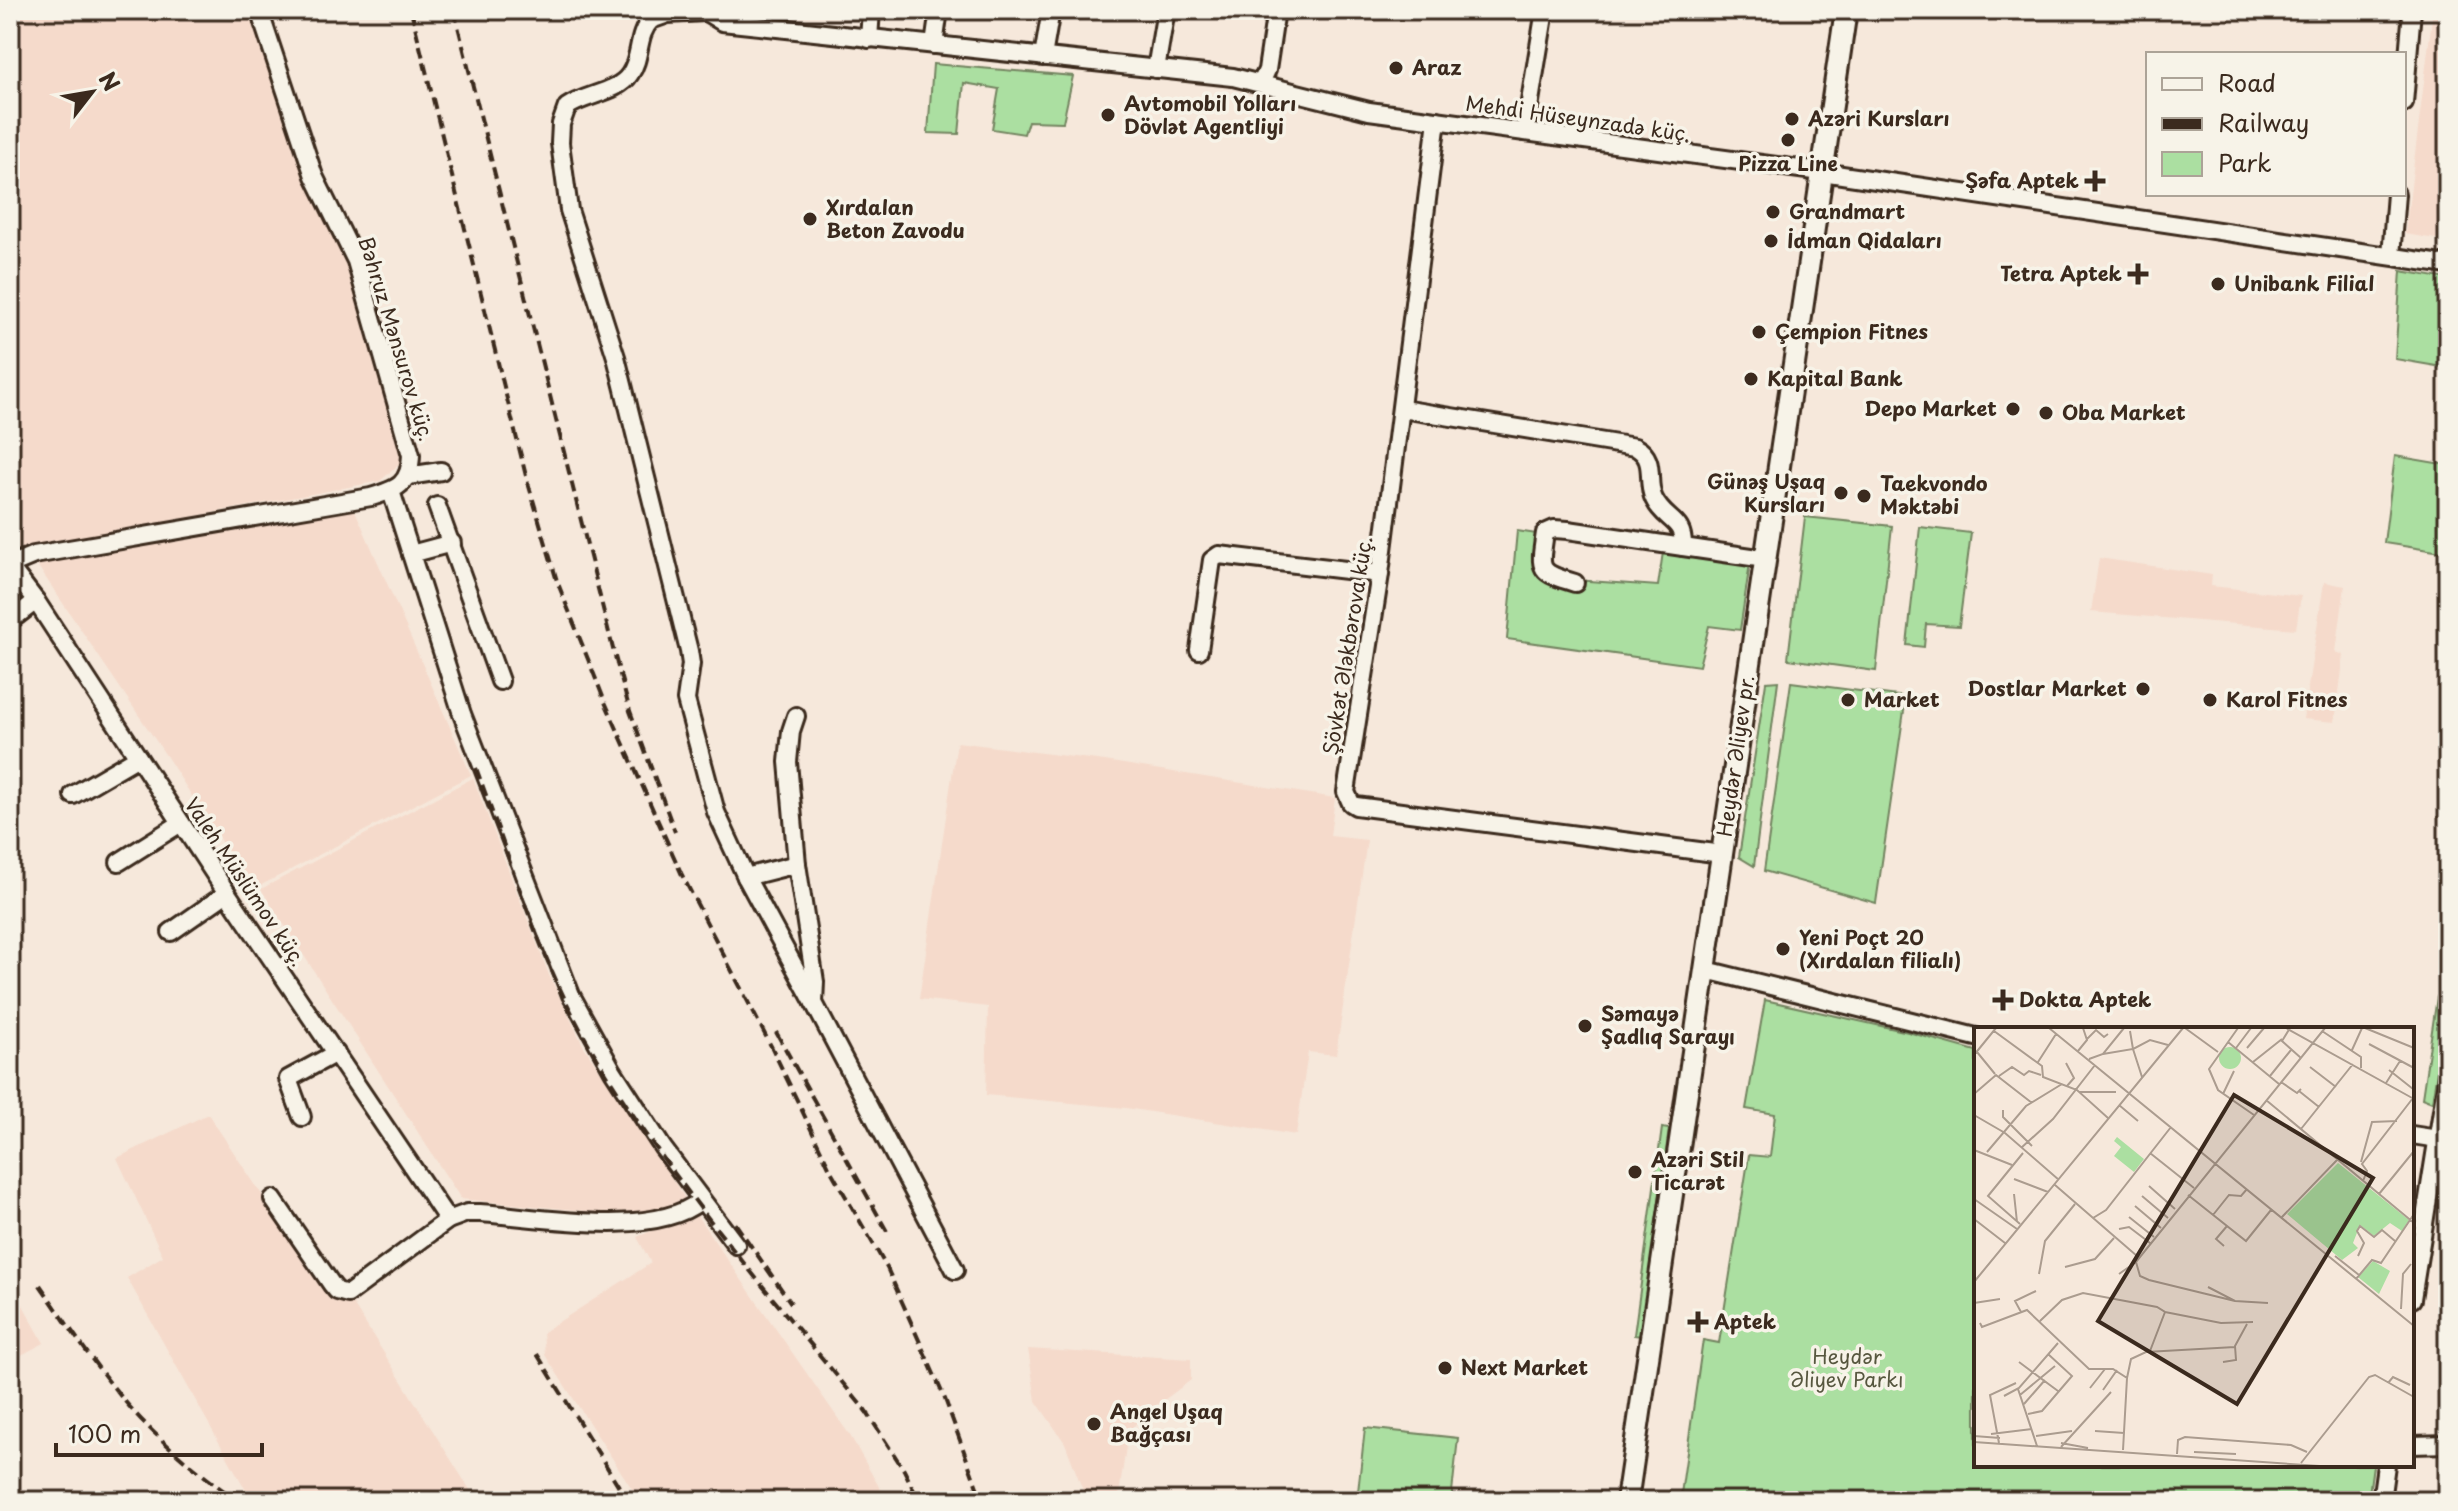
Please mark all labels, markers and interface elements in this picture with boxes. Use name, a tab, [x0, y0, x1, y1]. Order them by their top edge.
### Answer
north arrow	[52, 52, 132, 132]
place label: Araz	[1411, 52, 1462, 82]
legend	[2146, 52, 2406, 196]
marker: Araz	[1387, 59, 1405, 77]
text: Road	[2218, 64, 2276, 100]
text: N	[92, 65, 129, 97]
street label: Mehdi Hüseynzadə küç.	[1464, 87, 1692, 149]
place label: Avtomobil Yolları Dövlət Agentliyi	[1124, 88, 1296, 141]
place label: Azəri Kursları	[1807, 103, 1949, 133]
text: Railway	[2218, 104, 2309, 140]
marker: Avtomobil Yolları Dövlət Agentliyi	[1099, 106, 1117, 124]
marker: Azəri Kursları	[1783, 110, 1801, 128]
marker: Pizza Line	[1779, 131, 1797, 149]
text: Park	[2218, 144, 2272, 180]
place label: Pizza Line	[1738, 148, 1838, 178]
place label: Şəfa Aptek	[1965, 165, 2080, 195]
marker: Şəfa Aptek	[2086, 172, 2104, 190]
place label: Xırdalan Beton Zavodu	[826, 192, 965, 245]
place label: Grandmart	[1789, 196, 1906, 226]
marker: Grandmart	[1764, 203, 1782, 221]
marker: Xırdalan Beton Zavodu	[801, 210, 819, 228]
place label: İdman Qidaları	[1787, 225, 1942, 255]
marker: İdman Qidaları	[1762, 232, 1780, 250]
street label: Bəhruz Mənsurov küç.	[352, 233, 442, 445]
place label: Tetra Aptek	[2000, 258, 2123, 288]
marker: Tetra Aptek	[2129, 265, 2147, 283]
place label: Unibank Filial	[2234, 268, 2374, 298]
marker: Unibank Filial	[2209, 275, 2227, 293]
place label: Çempion Fitnes	[1775, 316, 1929, 346]
marker: Çempion Fitnes	[1750, 323, 1768, 341]
place label: Kapital Bank	[1767, 363, 1903, 393]
marker: Kapital Bank	[1742, 370, 1760, 388]
place label: Depo Market	[1864, 393, 1997, 423]
place label: Oba Market	[2062, 397, 2186, 427]
marker: Depo Market	[2004, 400, 2022, 418]
marker: Oba Market	[2037, 404, 2055, 422]
place label: Günəş Uşaq Kursları	[1707, 466, 1825, 519]
place label: Taekvondo Məktəbi	[1880, 468, 1988, 521]
marker: Günəş Uşaq Kursları	[1832, 484, 1850, 502]
marker: Taekvondo Məktəbi	[1855, 487, 1873, 505]
street label: Şövkət Ələkbərova küç.	[1315, 534, 1379, 757]
street label: Heydər Əliyev pr.	[1709, 673, 1761, 839]
place label: Dostlar Market	[1967, 673, 2127, 703]
marker: Dostlar Market	[2134, 680, 2152, 698]
place label: Market	[1864, 684, 1940, 714]
place label: Karol Fitnes	[2226, 684, 2348, 714]
marker: Market	[1839, 691, 1857, 709]
marker: Karol Fitnes	[2201, 691, 2219, 709]
street label: Valeh Müslümov küç.	[178, 791, 314, 972]
place label: Yeni Poçt 20 (Xırdalan filialı)	[1799, 922, 1961, 975]
marker: Yeni Poçt 20 (Xırdalan filialı)	[1774, 940, 1792, 958]
place label: Dokta Aptek	[2019, 984, 2152, 1014]
marker: Dokta Aptek	[1994, 991, 2012, 1009]
place label: Səmayə Şadlıq Sarayı	[1601, 998, 1735, 1051]
marker: Səmayə Şadlıq Sarayı	[1576, 1017, 1594, 1035]
inset map	[1974, 1027, 2414, 1467]
place label: Azəri Stil Ticarət	[1650, 1144, 1744, 1197]
marker: Azəri Stil Ticarət	[1626, 1163, 1644, 1181]
place label: Aptek	[1714, 1306, 1777, 1336]
marker: Aptek	[1689, 1313, 1707, 1331]
park label: Heydər Əliyev Parkı	[1791, 1341, 1903, 1394]
place label: Next Market	[1461, 1352, 1588, 1382]
marker: Next Market	[1436, 1359, 1454, 1377]
place label: Angel Uşaq Bağçası	[1110, 1396, 1223, 1449]
scale bar	[56, 1407, 262, 1457]
text: 100 m	[68, 1415, 141, 1451]
marker: Angel Uşaq Bağçası	[1085, 1415, 1103, 1433]

